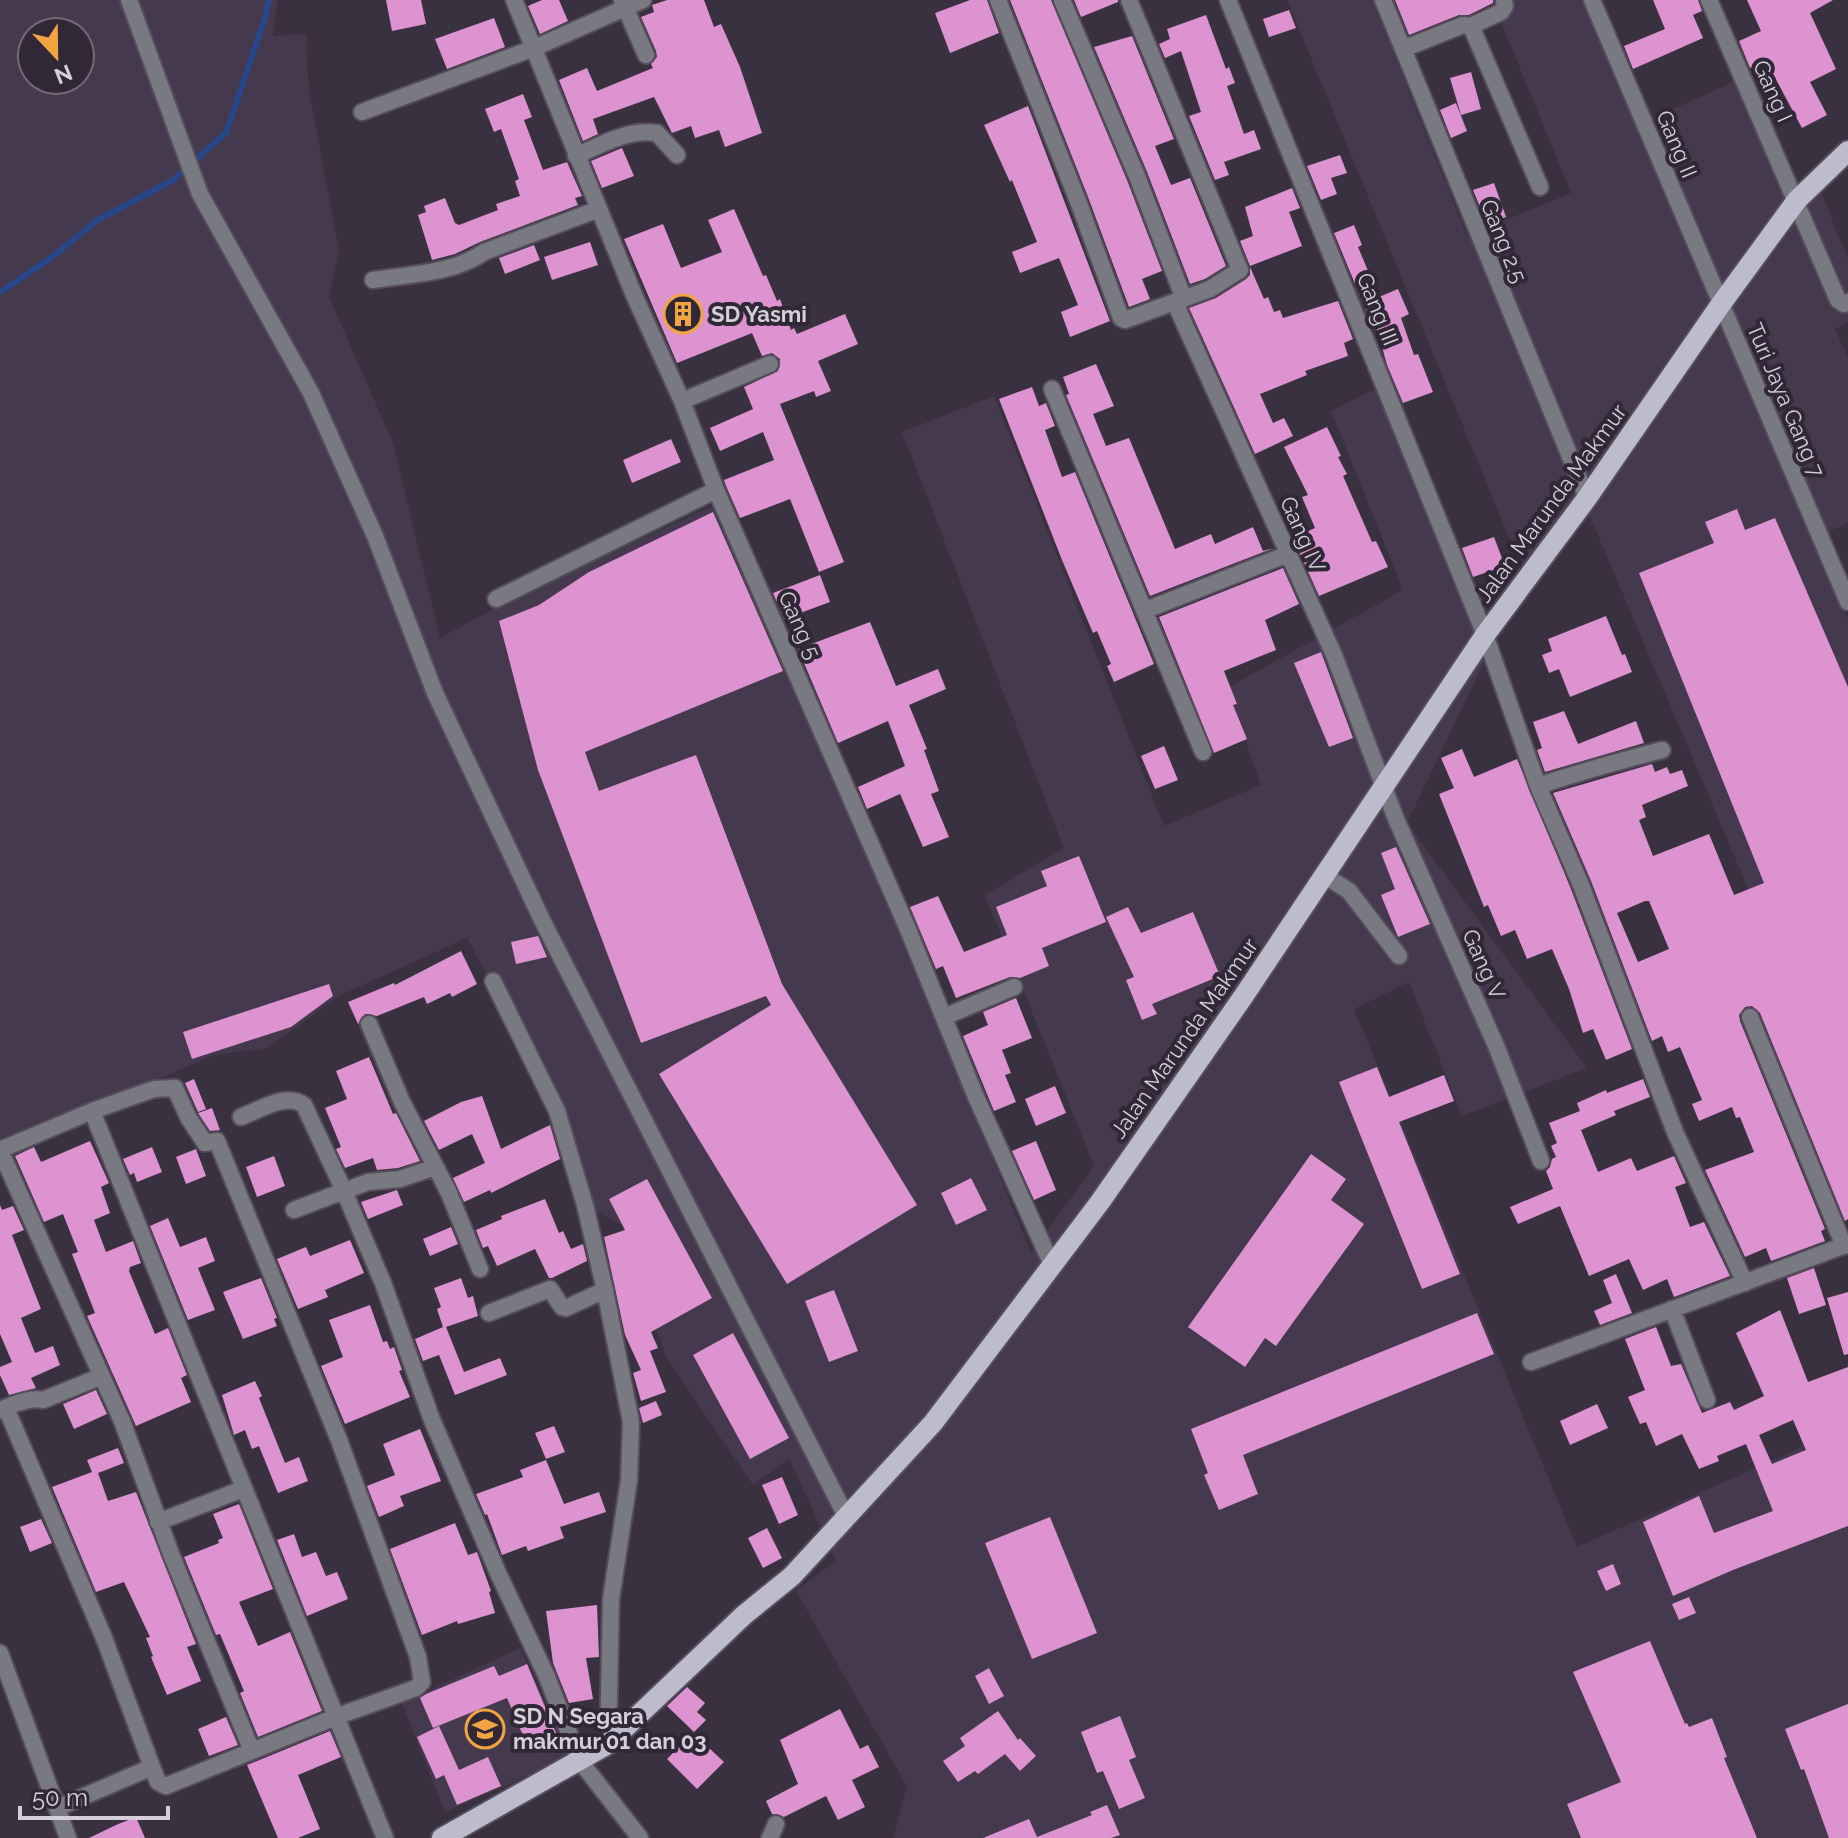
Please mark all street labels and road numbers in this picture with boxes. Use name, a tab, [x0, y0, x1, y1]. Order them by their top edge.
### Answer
street label: Gang I	[1748, 56, 1798, 126]
street label: Gang II	[1651, 106, 1703, 182]
street label: Gang 2.5	[1476, 196, 1532, 286]
street label: Gang III	[1352, 269, 1404, 349]
street label: Turi Jaya Gang 7	[1742, 319, 1830, 481]
street label: Jalan Marunda Makmur	[1470, 399, 1632, 607]
street label: Gang IV	[1275, 492, 1331, 576]
street label: Gang 5	[774, 587, 826, 663]
street label: Gang V	[1457, 925, 1511, 1003]
street label: Jalan Marunda Makmur	[1105, 933, 1263, 1143]

